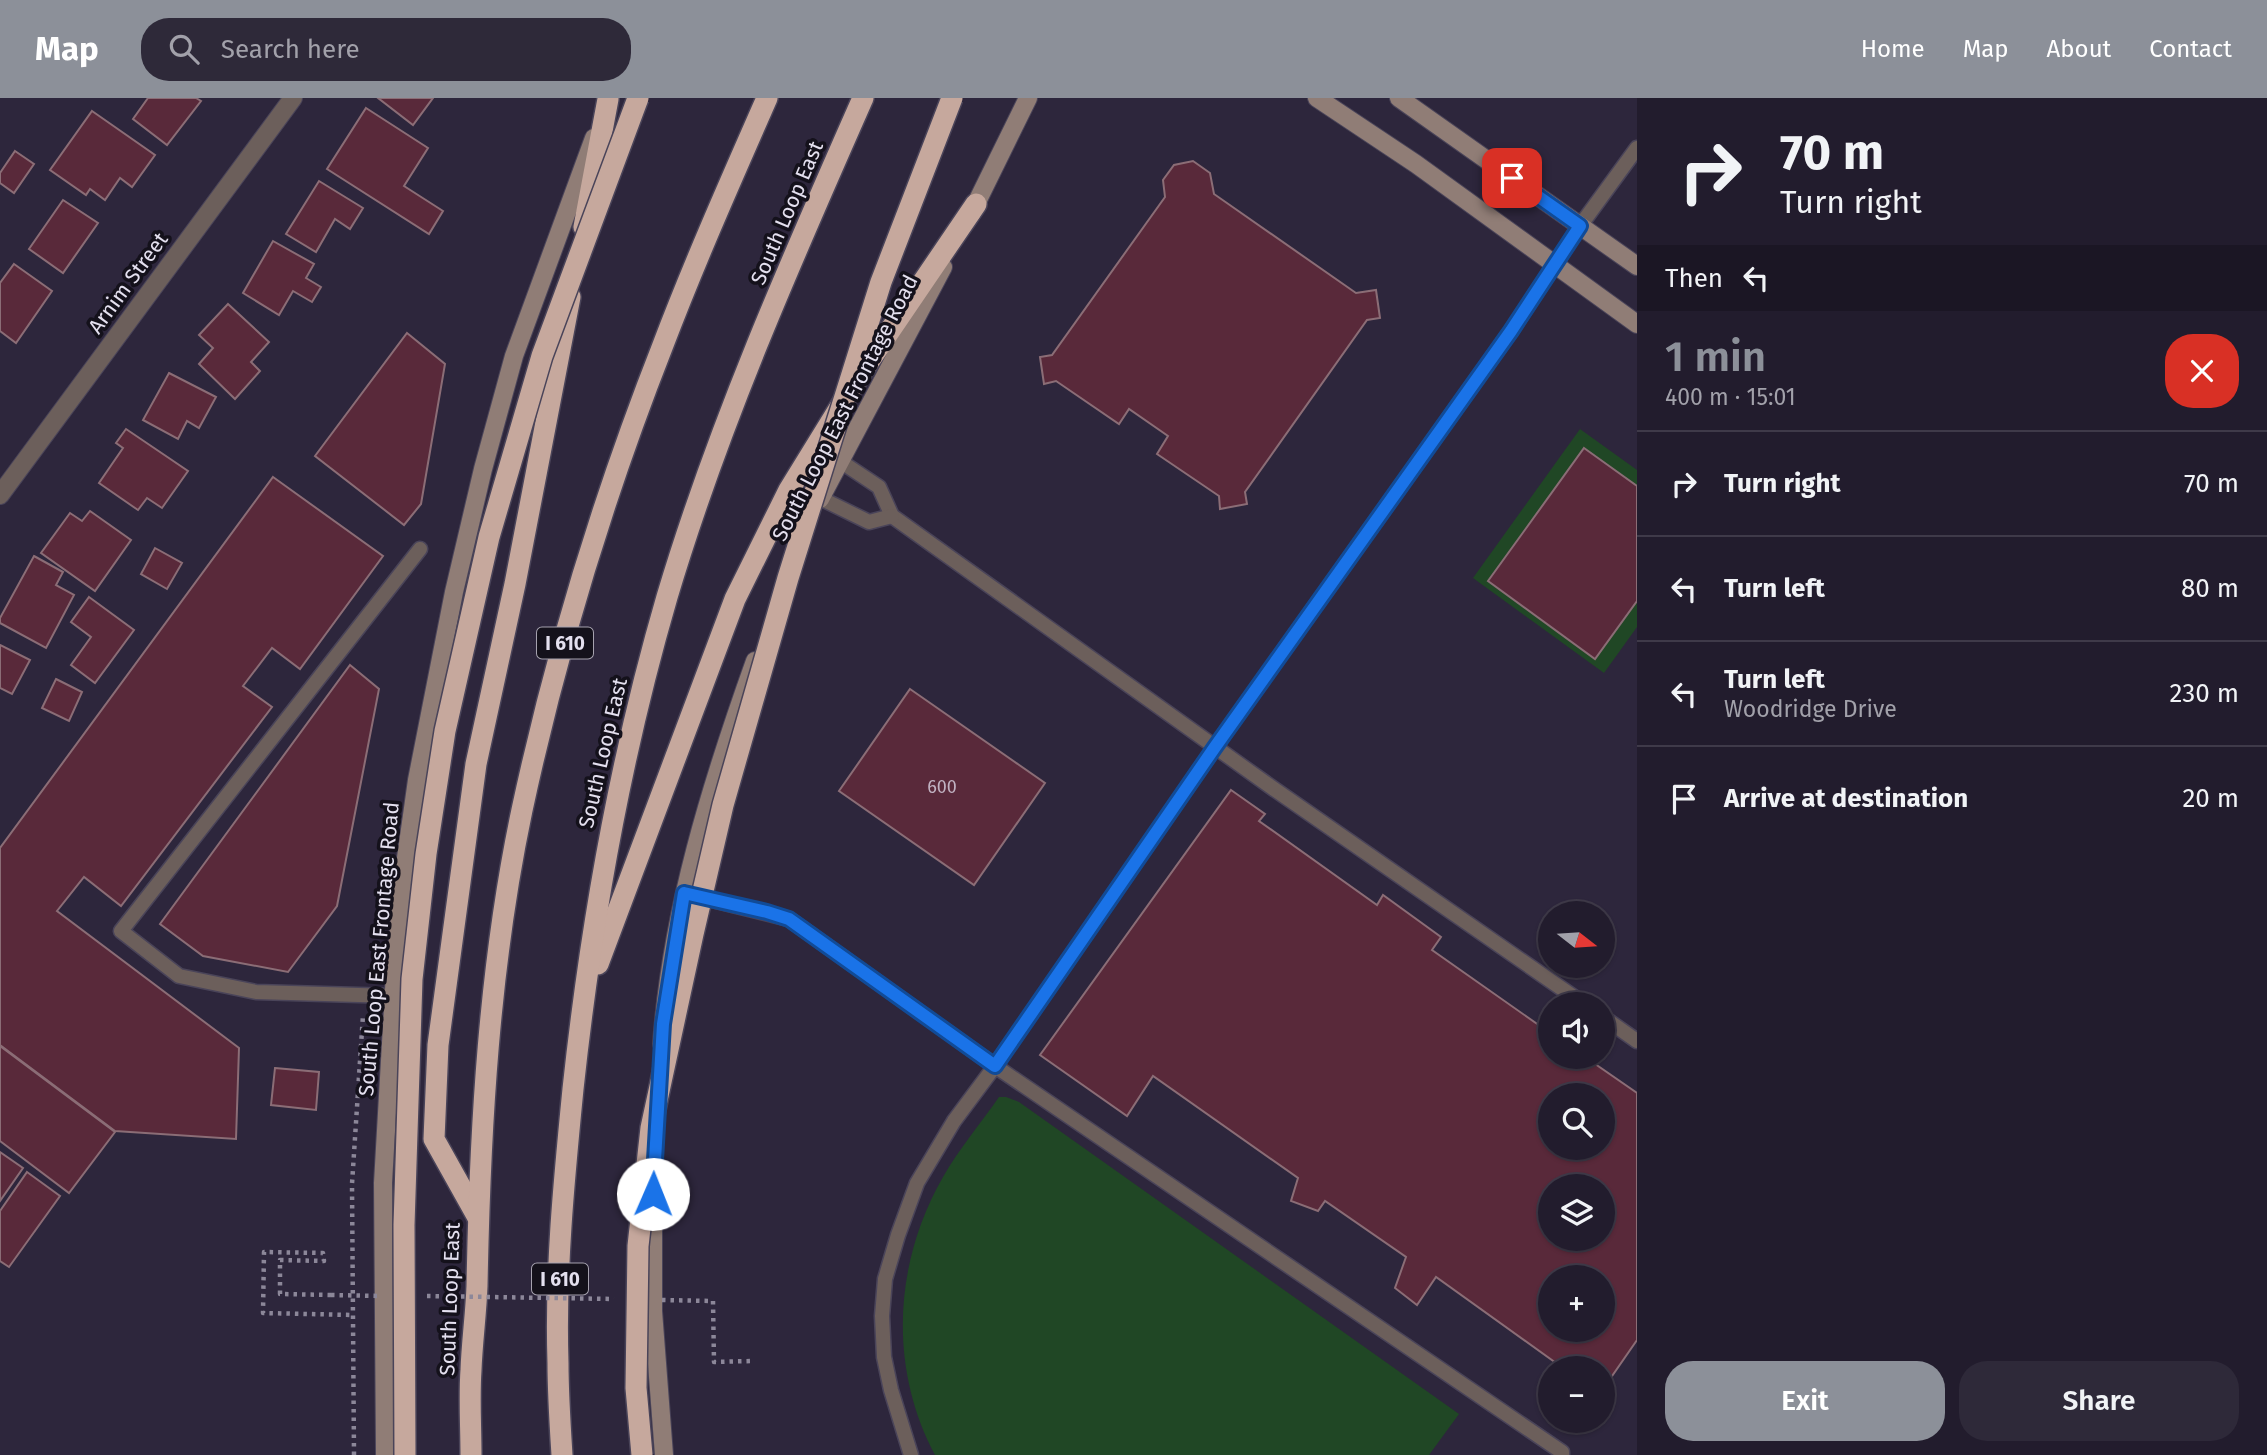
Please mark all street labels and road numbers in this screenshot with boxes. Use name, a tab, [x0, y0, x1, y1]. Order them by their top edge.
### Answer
street label: South Loop East	[745, 137, 829, 289]
street label: Arnim Street	[83, 227, 174, 339]
street label: South Loop East Frontage Road	[766, 271, 924, 545]
road number: I 610	[537, 628, 593, 658]
street label: South Loop East	[573, 675, 633, 831]
street label: South Loop East Frontage Road	[353, 801, 405, 1097]
street label: South Loop East	[434, 1221, 466, 1376]
road number: I 610	[532, 1264, 588, 1294]

